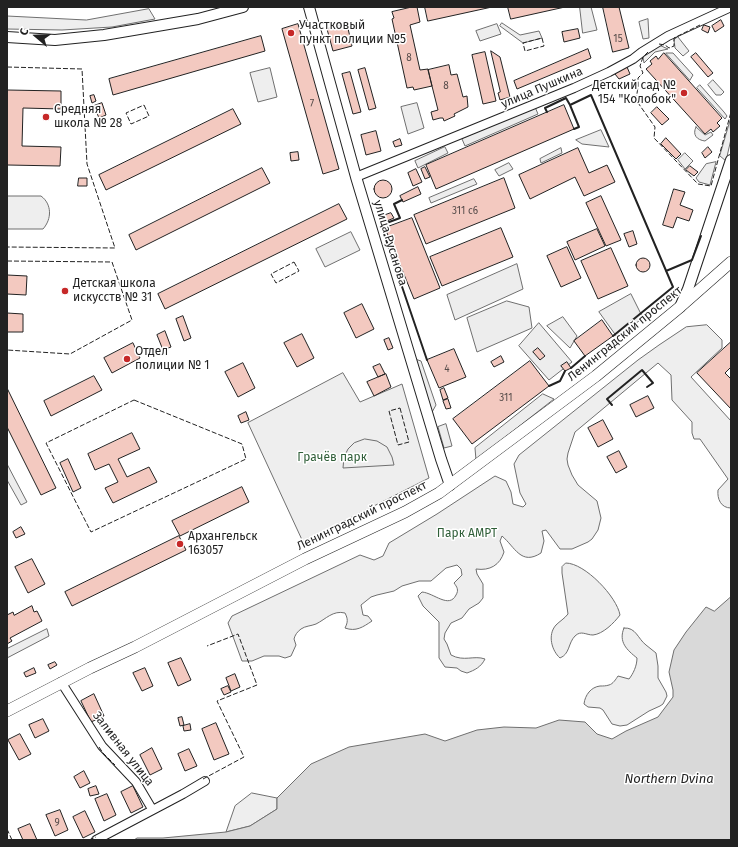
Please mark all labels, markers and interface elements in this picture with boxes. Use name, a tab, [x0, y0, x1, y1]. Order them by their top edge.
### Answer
north arrow	[16, 16, 56, 56]
place label: Участковый пункт полиции №5	[299, 19, 406, 47]
text: С	[17, 27, 31, 37]
marker: Участковый пункт полиции №5	[286, 28, 296, 38]
house number: 15	[613, 33, 623, 45]
house number: 8	[406, 52, 412, 64]
street label: улица Пушкина	[499, 64, 585, 112]
place label: Детский сад № 154 "Колобок"	[592, 79, 676, 107]
house number: 8	[443, 80, 449, 92]
marker: Детский сад № 154 "Колобок"	[679, 88, 689, 98]
house number: 7	[310, 98, 314, 110]
place label: Средняя школа № 28	[54, 103, 122, 131]
marker: Средняя школа № 28	[41, 112, 51, 122]
street label: улица Русанова	[370, 198, 410, 288]
house number: 311 с6	[452, 205, 478, 217]
place label: Детская школа искусств № 31	[73, 277, 156, 305]
street label: Ленинградский проспект	[565, 283, 685, 385]
marker: Детская школа искусств № 31	[60, 286, 70, 296]
place label: Отдел полиции № 1	[135, 345, 210, 373]
marker: Отдел полиции № 1	[122, 354, 132, 364]
house number: 4	[444, 363, 450, 375]
house number: 311	[499, 392, 513, 404]
park label: Грачёв парк	[297, 451, 367, 465]
street label: Ленинградский проспект	[295, 478, 429, 554]
park label: Парк АМРТ	[437, 527, 497, 541]
place label: Архангельск 163057	[188, 530, 258, 558]
marker: Архангельск 163057	[175, 539, 185, 549]
street label: Заливная улица	[89, 709, 157, 789]
water label: Northern Dvina	[624, 771, 714, 787]
house number: 9	[54, 817, 60, 829]

